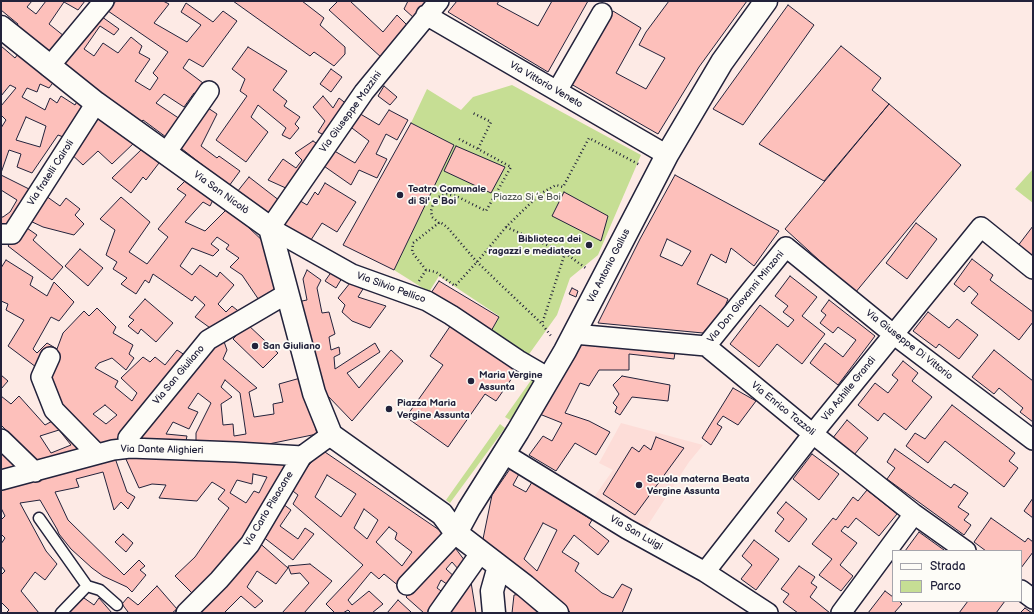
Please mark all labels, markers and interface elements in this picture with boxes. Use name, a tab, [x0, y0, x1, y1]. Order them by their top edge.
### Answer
street label: Via Vittorio Veneto	[507, 59, 585, 111]
street label: Via Giuseppe Mazzini	[317, 69, 385, 155]
street label: Via fratelli Cairoli	[25, 138, 77, 208]
street label: Via San Nicolò	[191, 169, 251, 217]
place label: Teatro Comunale di Si' e Boi	[408, 183, 486, 206]
marker: Teatro Comunale di Si' e Boi	[395, 190, 405, 200]
park label: Piazza Si ’e Boi	[493, 191, 561, 203]
street label: Via Antonio Gallus	[585, 227, 633, 305]
place label: Biblioteca dei ragazzi e mediateca	[488, 233, 581, 256]
marker: Biblioteca dei ragazzi e mediateca	[584, 240, 594, 250]
street label: Via Don Giovanni Minzoni	[705, 248, 787, 346]
street label: Via Silvio Pellico	[355, 270, 427, 306]
street label: Via Giuseppe Di Vittorio	[863, 307, 955, 383]
place label: San Giuliano	[263, 340, 320, 352]
marker: San Giuliano	[250, 341, 260, 351]
street label: Via San Giuliano	[151, 343, 207, 407]
street label: Via Achille Grandi	[819, 354, 879, 424]
place label: Maria Vergine Assunta	[479, 369, 543, 392]
marker: Maria Vergine Assunta	[466, 376, 476, 386]
street label: Via Enrico Tazzoli	[748, 379, 818, 439]
place label: Piazza Maria Vergine Assunta	[397, 397, 470, 420]
marker: Piazza Maria Vergine Assunta	[384, 404, 394, 414]
street label: Via Dante Alighieri	[120, 443, 204, 457]
street label: Via Carlo Pisacane	[242, 469, 296, 549]
place label: Scuola materna Beata Vergine Assunta	[647, 473, 749, 496]
marker: Scuola materna Beata Vergine Assunta	[634, 480, 644, 490]
street label: Via San Luigi	[608, 513, 664, 553]
legend	[892, 550, 1022, 602]
text: Strada	[930, 559, 966, 574]
text: Parco	[930, 579, 961, 594]

